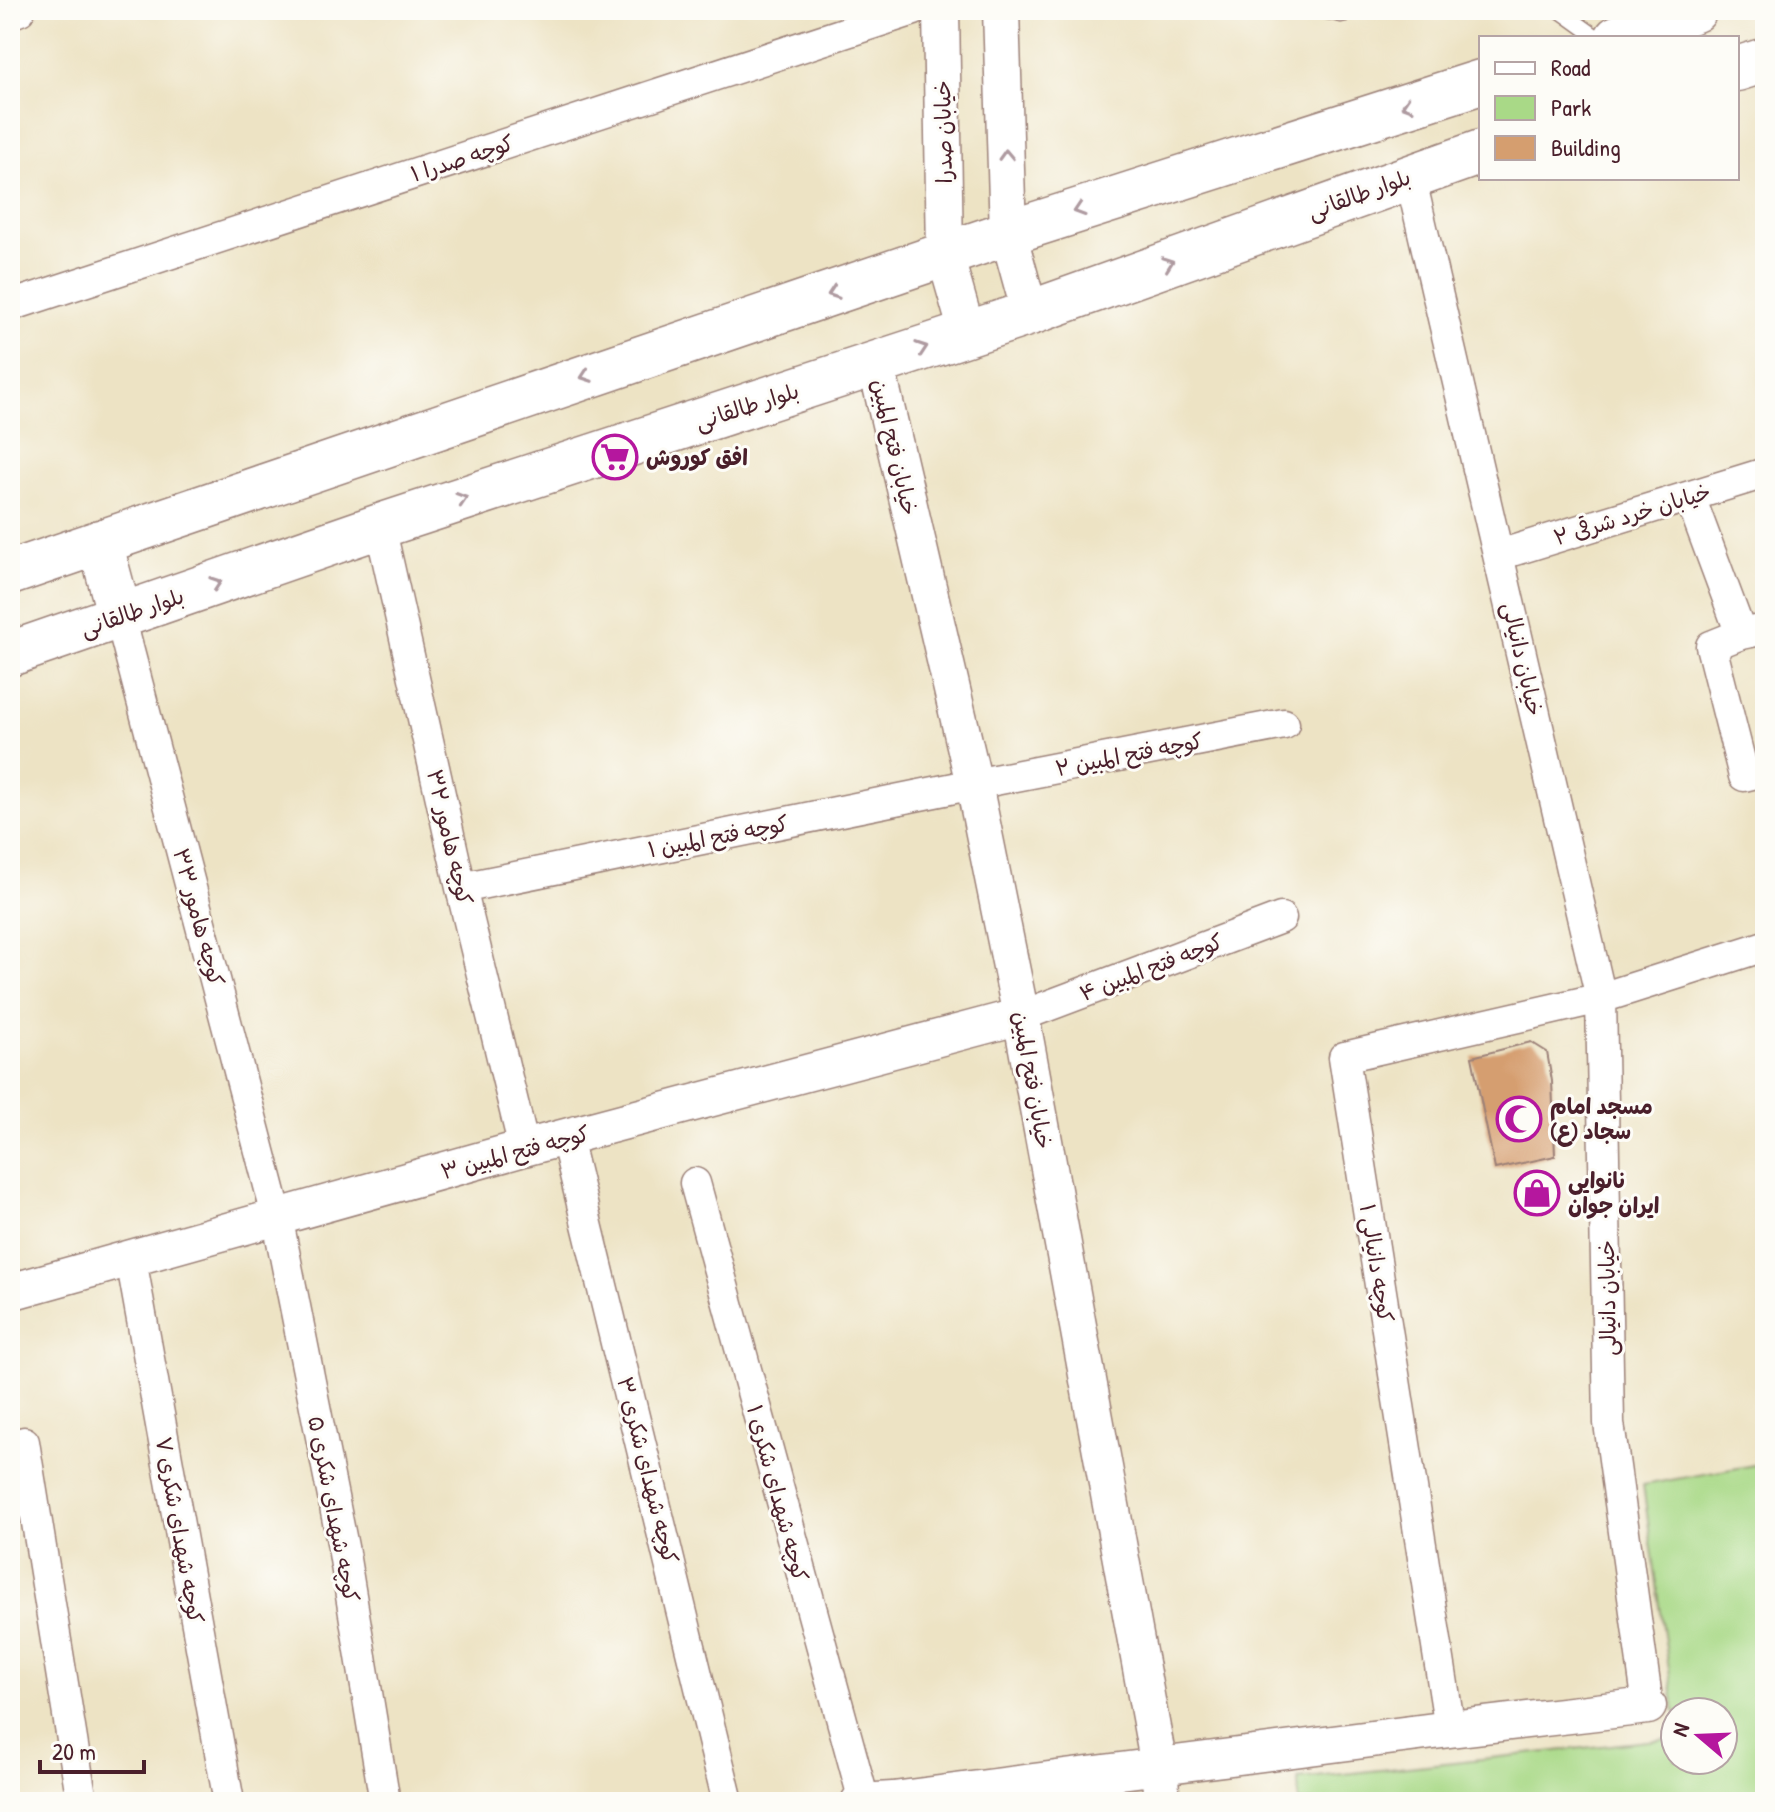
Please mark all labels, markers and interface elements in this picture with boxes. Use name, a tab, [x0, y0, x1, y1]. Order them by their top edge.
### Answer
legend	[1479, 36, 1739, 180]
text: Road	[1551, 51, 1590, 83]
street label: خیابان صدرا	[927, 80, 959, 184]
text: Park	[1551, 91, 1591, 123]
one-way arrow	[1400, 96, 1414, 112]
street label: کوچه صدرا ۱	[407, 127, 517, 189]
text: Building	[1551, 131, 1621, 163]
one-way arrow	[997, 148, 1014, 161]
street label: بلوار طالقانی	[1303, 162, 1415, 226]
one-way arrow	[1073, 201, 1087, 217]
one-way arrow	[1160, 256, 1174, 273]
one-way arrow	[826, 283, 840, 299]
one-way arrow	[914, 342, 928, 358]
one-way arrow	[580, 367, 594, 383]
street label: بلوار طالقانی	[691, 375, 803, 437]
street label: خیابان فتح المبین	[864, 376, 925, 518]
supermarket icon: افق کوروش	[591, 433, 639, 481]
place label: افق کوروش	[646, 442, 748, 472]
street label: خیابان خرد شرقی ۲	[1550, 476, 1714, 552]
one-way arrow	[455, 492, 468, 508]
one-way arrow	[208, 576, 222, 593]
street label: بلوار طالقانی	[76, 580, 188, 644]
street label: خیابان دانیالی	[1495, 599, 1551, 719]
street label: کوچه فتح المبین ۲	[1053, 725, 1206, 784]
street label: کوچه هامور ۳۲	[420, 766, 480, 908]
street label: کوچه فتح المبین ۱	[645, 808, 791, 865]
street label: کوچه هامور ۳۳	[166, 845, 232, 989]
street label: کوچه فتح المبین ۴	[1075, 926, 1227, 1009]
street label: خیابان فتح المبین	[1005, 1009, 1060, 1151]
place label: مسجد امام سجاد (ع)	[1550, 1091, 1653, 1147]
mosque icon: مسجد امام سجاد (ع)	[1495, 1095, 1543, 1143]
street label: کوچه فتح المبین ۳	[437, 1118, 593, 1187]
place label: نانوایی ایران جوان	[1568, 1165, 1659, 1220]
shop icon: نانوایی ایران جوان	[1513, 1169, 1561, 1217]
street label: کوچه دانیالی ۱	[1353, 1202, 1401, 1324]
street label: خیابان دانیالی	[1591, 1240, 1623, 1356]
street label: کوچه شهدای شکری ۳	[610, 1373, 686, 1567]
street label: کوچه شهدای شکری ۱	[740, 1401, 816, 1585]
street label: کوچه شهدای شکری ۵	[301, 1413, 367, 1605]
street label: کوچه شهدای شکری ۷	[149, 1434, 211, 1626]
north arrow	[1659, 1696, 1739, 1776]
text: N	[1664, 1719, 1696, 1740]
scale bar	[40, 1724, 144, 1774]
text: 20 m	[52, 1735, 96, 1767]

